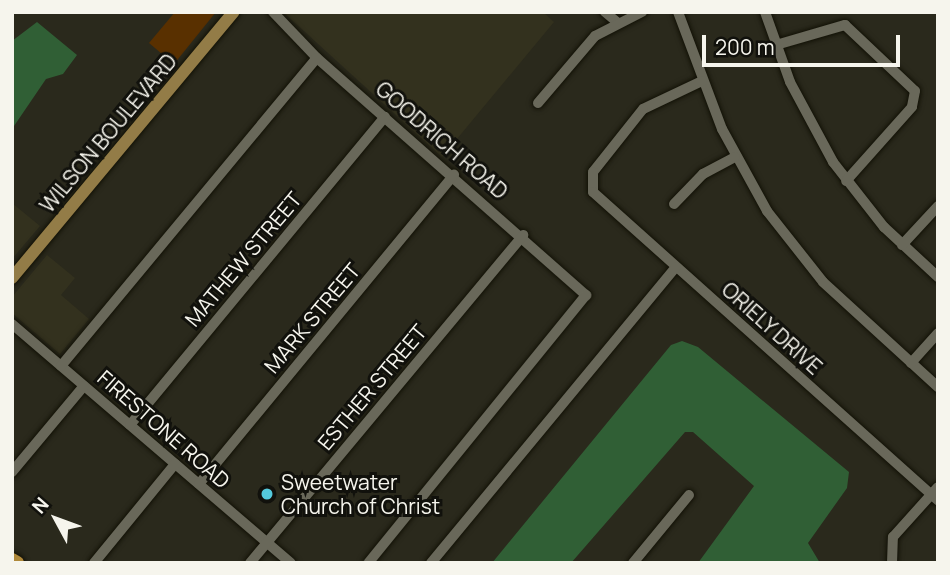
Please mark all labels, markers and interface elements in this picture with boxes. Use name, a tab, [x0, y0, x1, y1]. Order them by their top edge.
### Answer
scale bar	[705, 21, 903, 65]
text: 200 m	[715, 33, 775, 61]
street label: WILSON BOULEVARD	[34, 49, 182, 217]
street label: GOODRICH ROAD	[371, 76, 513, 204]
street label: MATHEW STREET	[179, 187, 307, 331]
street label: MARK STREET	[259, 258, 365, 378]
street label: ORIELY DRIVE	[716, 276, 828, 380]
street label: ESTHER STREET	[312, 319, 432, 455]
street label: FIRESTONE ROAD	[93, 365, 235, 493]
place label: Sweetwater Church of Christ	[281, 469, 440, 519]
north arrow	[21, 484, 91, 554]
marker: Sweetwater Church of Christ	[259, 486, 275, 502]
text: N	[26, 492, 54, 519]

